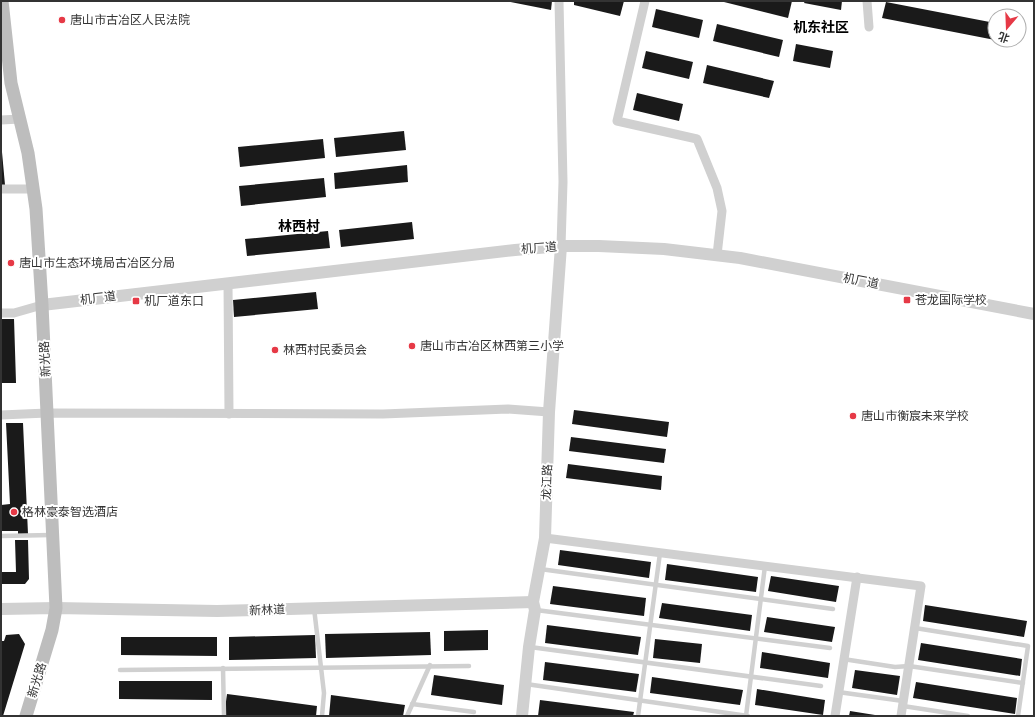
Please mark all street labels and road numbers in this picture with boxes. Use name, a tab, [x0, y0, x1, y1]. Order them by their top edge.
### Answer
street label: 机厂道	[521, 240, 557, 256]
street label: 机厂道	[842, 271, 880, 291]
street label: 机厂道	[79, 289, 117, 307]
street label: 新光路	[37, 341, 53, 377]
street label: 龙江路	[539, 464, 555, 500]
street label: 新林道	[249, 602, 285, 618]
street label: 新光路	[25, 661, 49, 699]

